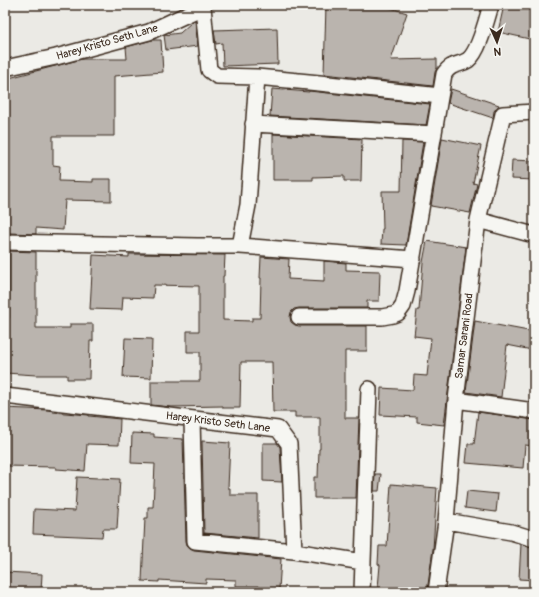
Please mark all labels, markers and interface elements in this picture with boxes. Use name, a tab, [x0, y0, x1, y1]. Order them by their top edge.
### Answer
street label: Harey Kristo Seth Lane	[55, 21, 160, 63]
north arrow	[477, 22, 517, 62]
text: N	[493, 45, 502, 58]
street label: Samar Sarani Road	[452, 292, 476, 380]
street label: Harey Kristo Seth Lane	[165, 409, 271, 435]

